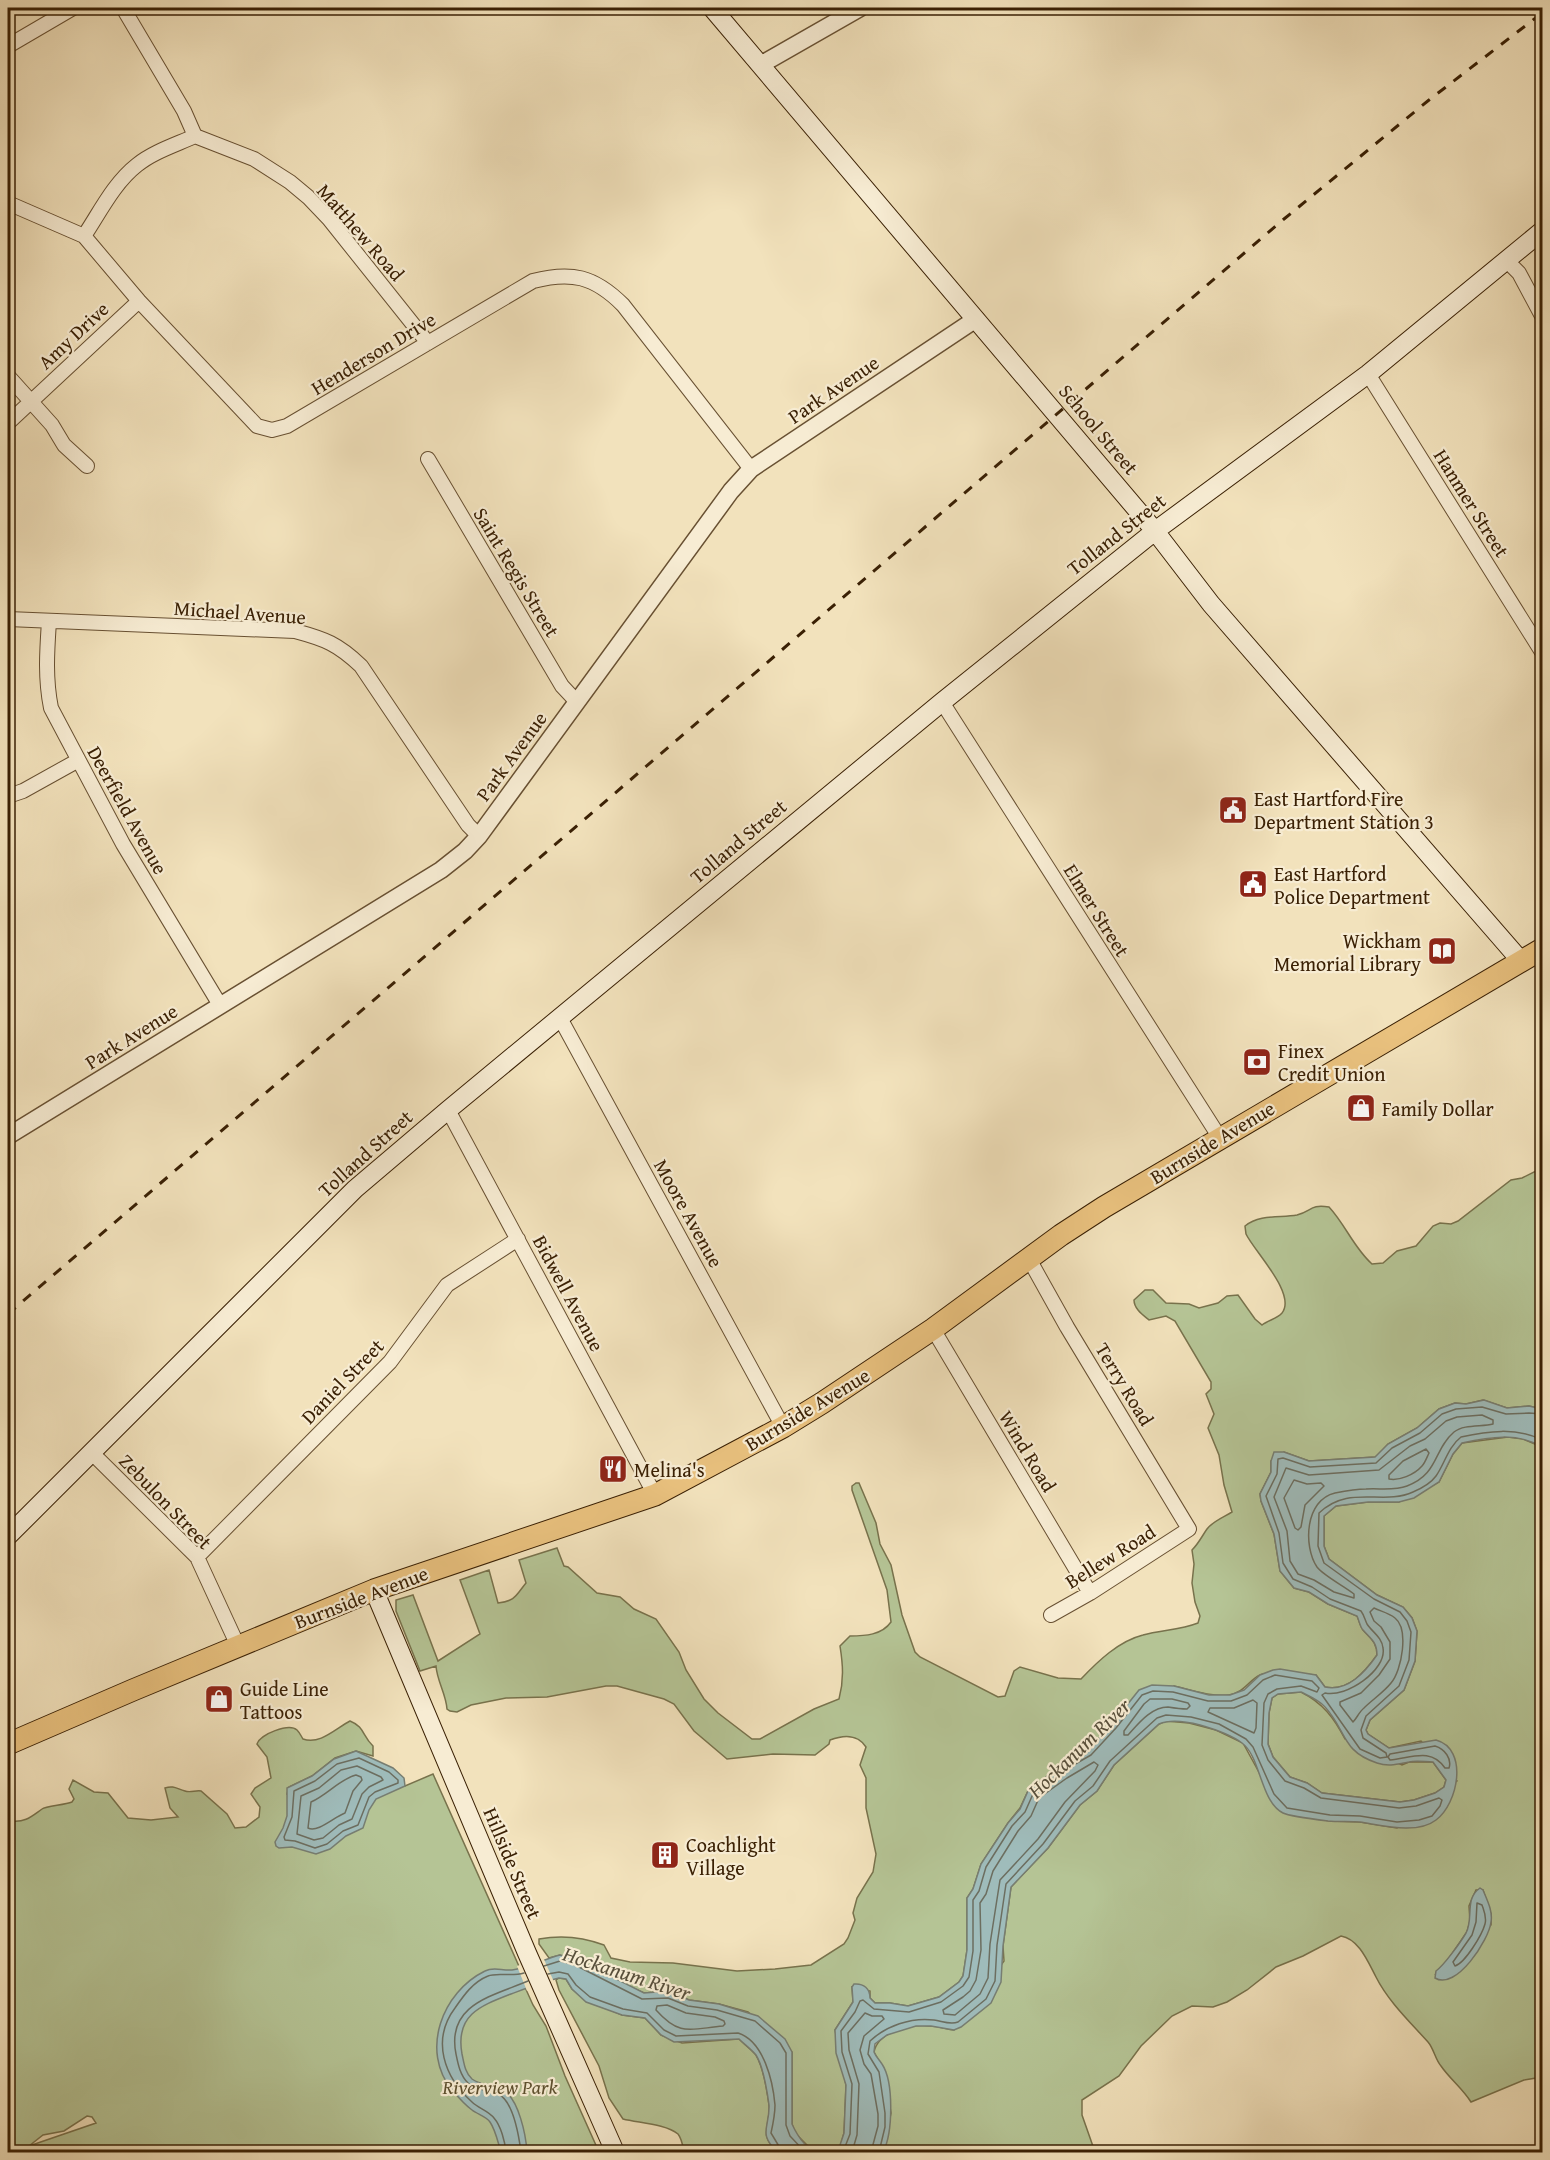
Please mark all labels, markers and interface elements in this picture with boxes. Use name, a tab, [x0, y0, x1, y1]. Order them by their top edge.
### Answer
street label: Matthew Road	[310, 177, 412, 287]
street label: Amy Drive	[31, 294, 115, 376]
street label: Henderson Drive	[305, 304, 441, 402]
street label: Park Avenue	[782, 348, 884, 430]
street label: School Street	[1052, 377, 1146, 481]
street label: Hanmer Street	[1427, 443, 1517, 563]
street label: Tolland Street	[1060, 486, 1172, 582]
street label: Saint Regis Street	[467, 502, 567, 642]
street label: Michael Avenue	[173, 593, 307, 631]
street label: Park Avenue	[469, 705, 553, 807]
street label: Deerfield Avenue	[81, 741, 175, 879]
place label: East Hartford Fire Department Station 3	[1254, 784, 1434, 836]
street label: Tolland Street	[683, 792, 793, 890]
public building icon: East Hartford Fire Department Station 3	[1217, 794, 1249, 826]
street label: Elmer Street	[1057, 858, 1137, 962]
place label: East Hartford Police Department	[1274, 859, 1430, 911]
public building icon: East Hartford Police Department	[1237, 868, 1269, 900]
place label: Wickham Memorial Library	[1274, 926, 1422, 978]
library icon: Wickham Memorial Library	[1426, 935, 1458, 967]
street label: Park Avenue	[79, 996, 183, 1076]
place label: Finex Credit Union	[1278, 1036, 1385, 1088]
bank icon: Finex Credit Union	[1241, 1046, 1273, 1078]
shop icon: Family Dollar	[1345, 1092, 1377, 1124]
street label: Burnside Avenue	[1144, 1093, 1280, 1191]
place label: Family Dollar	[1382, 1094, 1494, 1123]
street label: Tolland Street	[311, 1103, 419, 1203]
street label: Moore Avenue	[647, 1153, 731, 1273]
street label: Bidwell Avenue	[526, 1230, 612, 1356]
street label: Daniel Street	[294, 1332, 390, 1430]
street label: Terry Road	[1089, 1337, 1161, 1431]
street label: Burnside Avenue	[739, 1360, 875, 1458]
street label: Wind Road	[992, 1405, 1064, 1498]
street label: Zebulon Street	[113, 1447, 219, 1555]
restaurant icon: Melina's	[597, 1453, 629, 1485]
place label: Melina's	[634, 1455, 705, 1484]
street label: Bellew Road	[1059, 1517, 1161, 1595]
street label: Burnside Avenue	[290, 1558, 432, 1636]
place label: Guide Line Tattoos	[240, 1674, 329, 1726]
shop icon: Guide Line Tattoos	[203, 1683, 235, 1715]
water label: Hockanum River	[1020, 1690, 1138, 1806]
street label: Hillside Street	[476, 1803, 550, 1923]
place label: Coachlight Village	[686, 1830, 776, 1882]
building icon: Coachlight Village	[649, 1839, 681, 1871]
water label: Hockanum River	[558, 1937, 696, 2009]
park label: Riverview Park	[441, 2072, 558, 2101]

